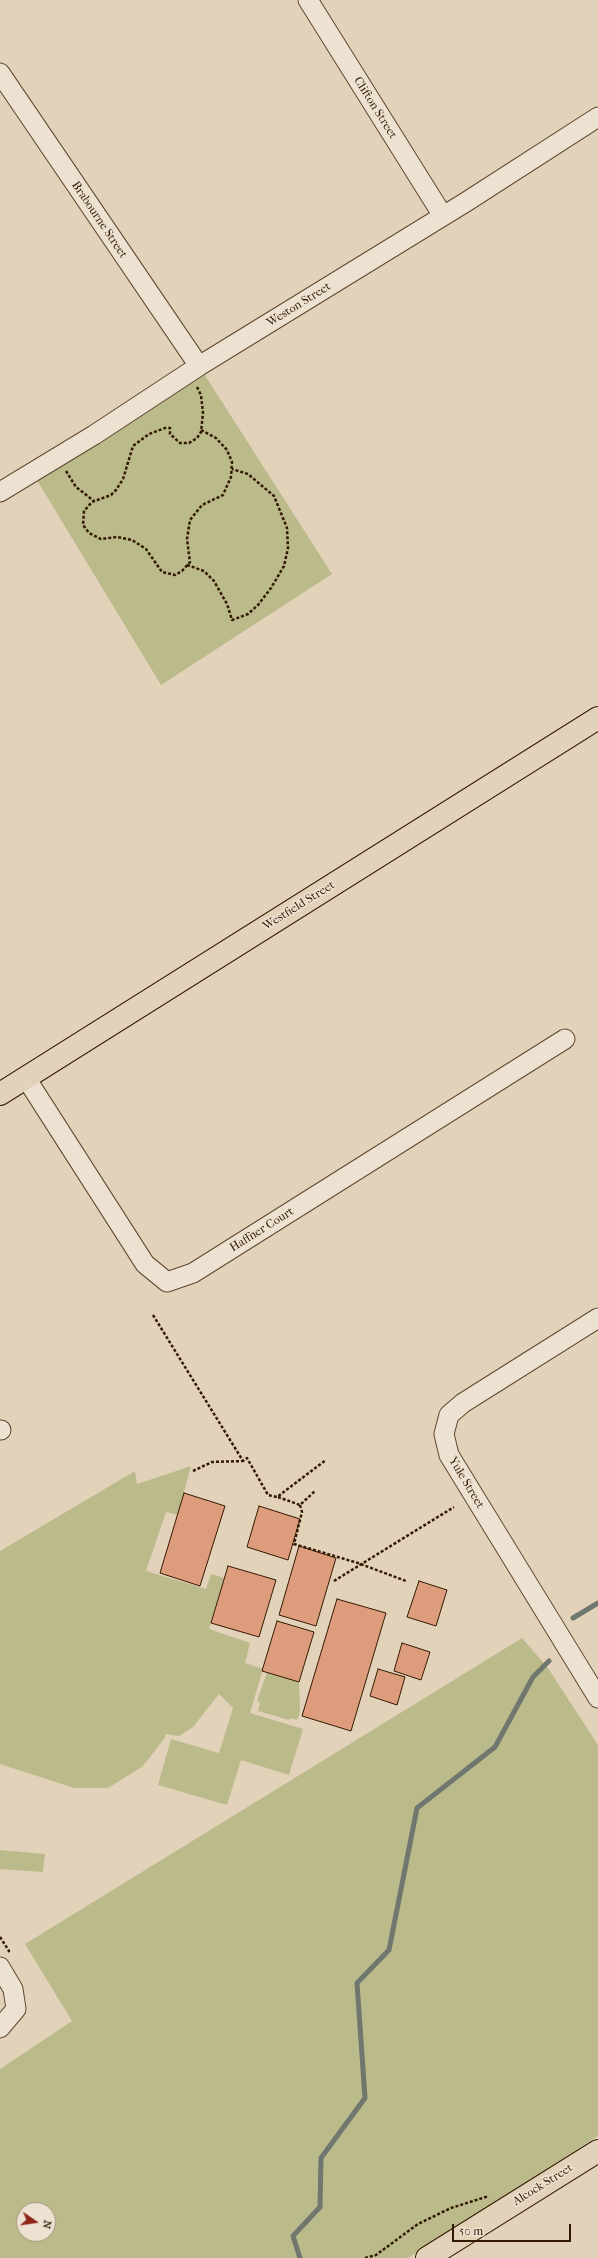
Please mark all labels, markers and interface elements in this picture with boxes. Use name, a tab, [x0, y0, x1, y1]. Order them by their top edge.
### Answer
street label: Clifton Street	[350, 74, 400, 142]
street label: Brabourne Street	[68, 179, 130, 261]
street label: Weston Street	[264, 280, 334, 330]
street label: Westfield Street	[260, 878, 338, 934]
street label: Haffner Court	[227, 1205, 297, 1255]
street label: Yule Street	[445, 1455, 487, 1511]
street label: Alcock Street	[510, 2161, 576, 2209]
north arrow	[16, 2202, 56, 2242]
scale bar	[454, 2216, 573, 2242]
text: N	[40, 2219, 54, 2230]
text: 50 m	[459, 2224, 483, 2238]

